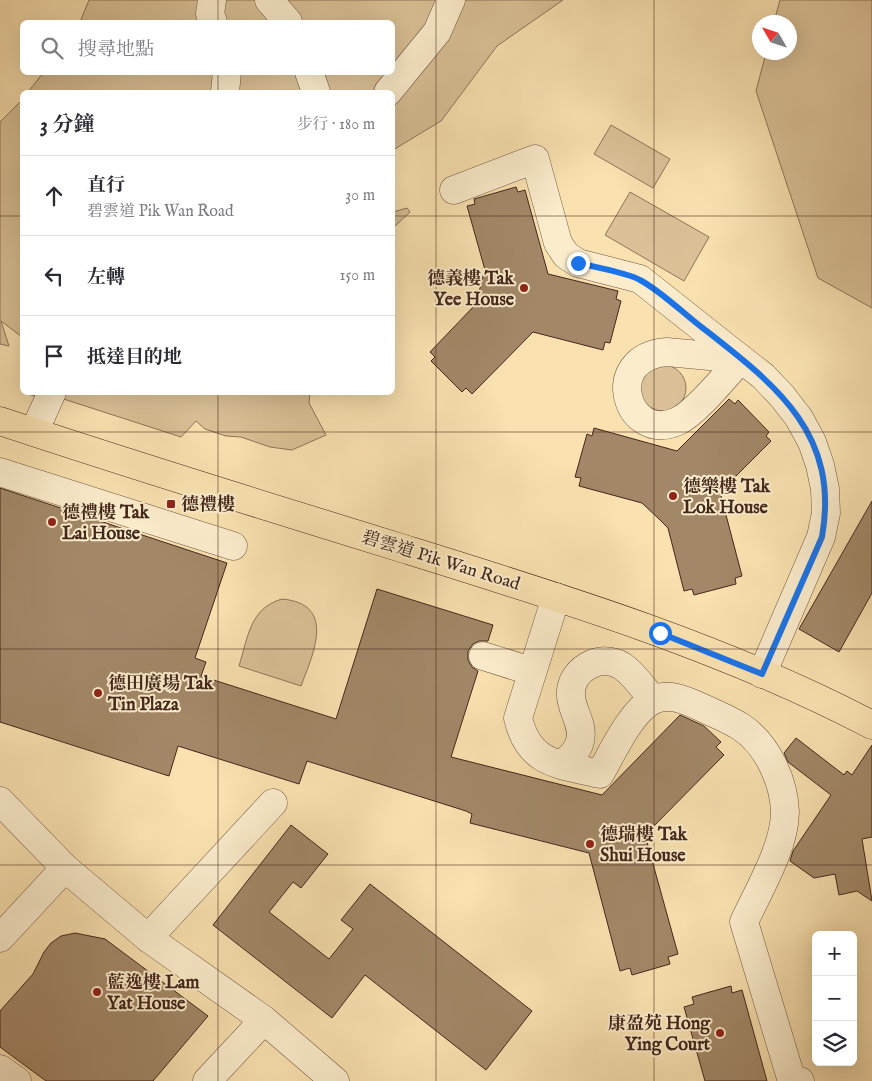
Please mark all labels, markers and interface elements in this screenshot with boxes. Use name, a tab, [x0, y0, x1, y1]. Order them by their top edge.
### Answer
north arrow	[752, 15, 797, 60]
search box	[20, 20, 395, 75]
icon: search	[38, 34, 66, 62]
text: 搜尋地點	[78, 38, 154, 62]
text: 3 分鐘	[40, 112, 94, 139]
text: 步行 · 180 m	[297, 115, 375, 135]
text: 直行	[87, 174, 125, 198]
icon: ahead	[40, 182, 68, 210]
text: 30 m	[345, 186, 375, 206]
text: 碧雲道 Pik Wan Road	[87, 202, 233, 222]
route end	[567, 252, 590, 275]
icon: left	[40, 262, 68, 290]
text: 左轉	[87, 266, 125, 290]
text: 150 m	[340, 266, 375, 286]
place label: 德義樓 Tak Yee House	[427, 268, 515, 312]
marker: 德義樓 Tak Yee House	[518, 282, 530, 294]
icon: arrive	[40, 342, 68, 370]
text: 抵達目的地	[87, 346, 182, 370]
place label: 德樂樓 Tak Lok House	[683, 476, 771, 520]
marker: 德樂樓 Tak Lok House	[667, 490, 679, 502]
place label: 德禮樓	[181, 494, 235, 517]
marker: 德禮樓	[165, 498, 177, 510]
place label: 德禮樓 Tak Lai House	[62, 502, 150, 546]
marker: 德禮樓 Tak Lai House	[46, 516, 58, 528]
street label: 碧雲道 Pik Wan Road	[358, 526, 523, 597]
route start	[649, 622, 672, 645]
place label: 德田廣場 Tak Tin Plaza	[107, 673, 214, 717]
marker: 德田廣場 Tak Tin Plaza	[92, 687, 104, 699]
place label: 德瑞樓 Tak Shui House	[600, 824, 688, 868]
marker: 德瑞樓 Tak Shui House	[584, 838, 596, 850]
map controls	[812, 931, 857, 1066]
button: +	[812, 931, 857, 976]
place label: 藍逸樓 Lam Yat House	[107, 972, 200, 1016]
button: −	[812, 976, 857, 1021]
marker: 藍逸樓 Lam Yat House	[91, 986, 103, 998]
place label: 康盈苑 Hong Ying Court	[608, 1013, 711, 1057]
button: layers	[812, 1021, 857, 1066]
marker: 康盈苑 Hong Ying Court	[714, 1027, 726, 1039]

